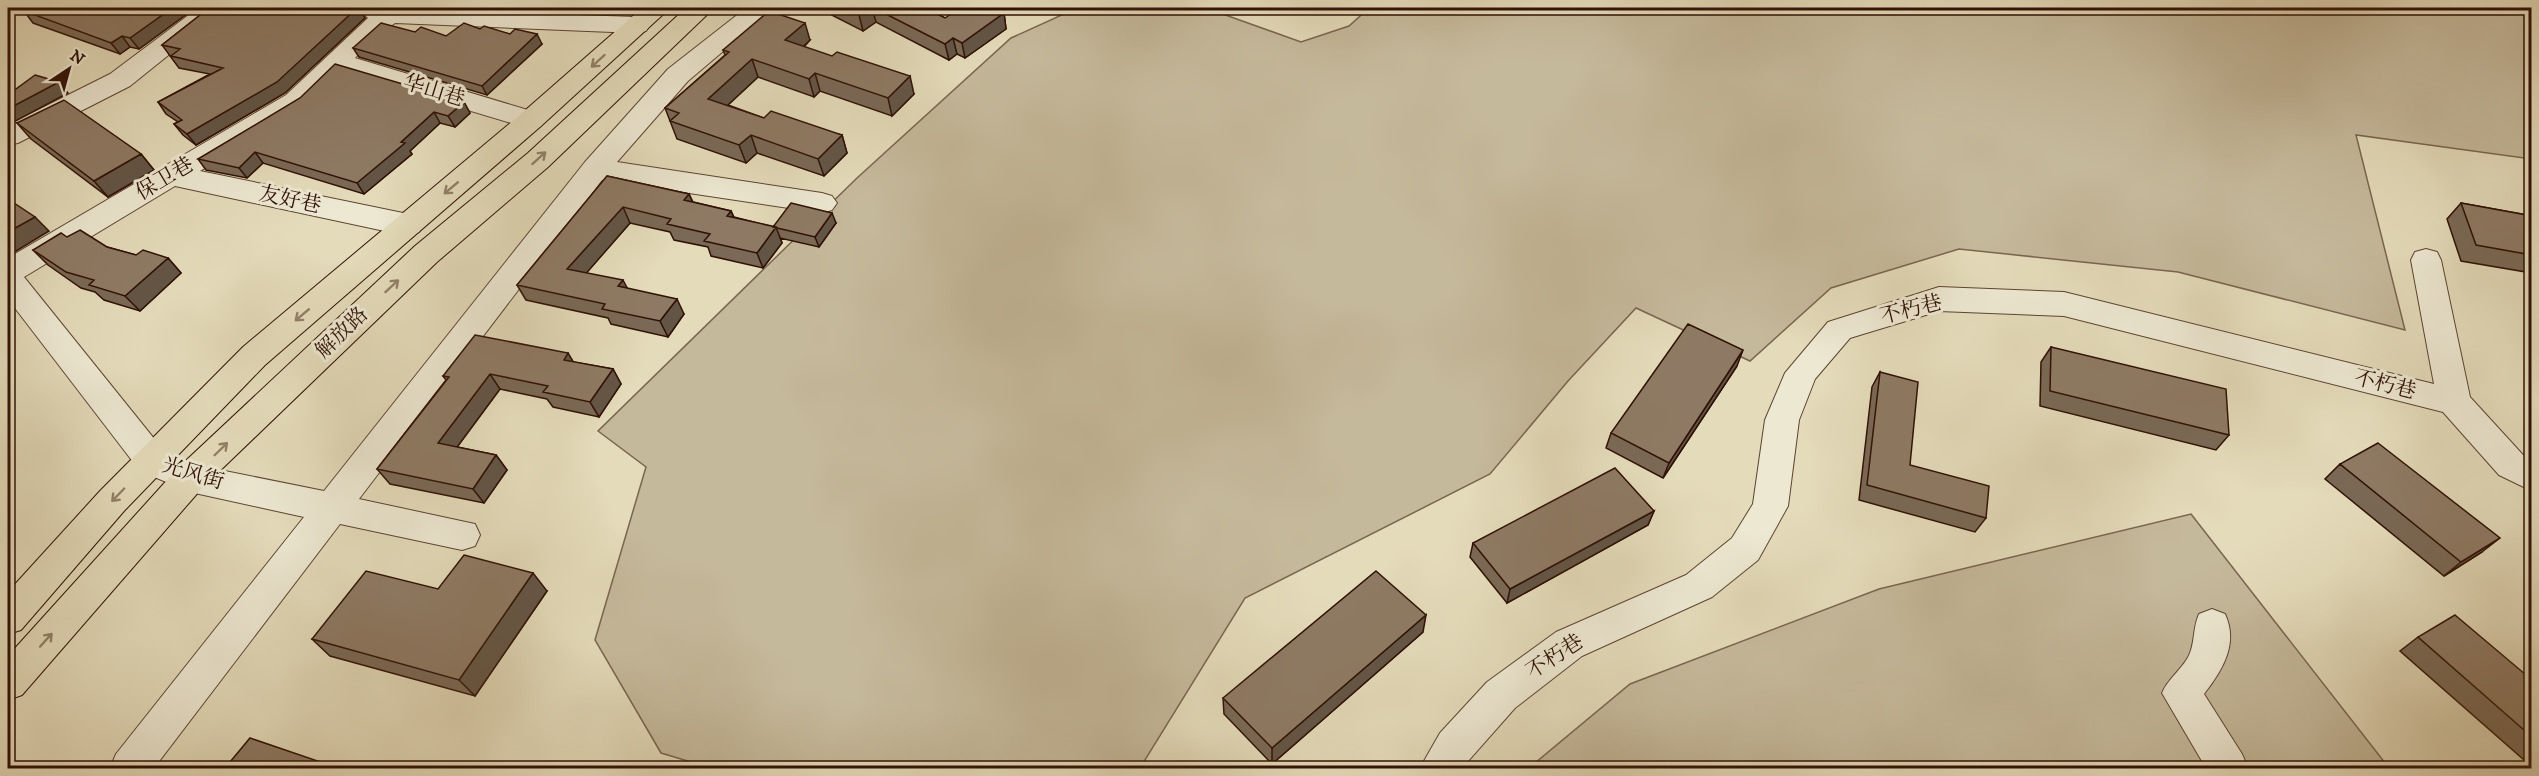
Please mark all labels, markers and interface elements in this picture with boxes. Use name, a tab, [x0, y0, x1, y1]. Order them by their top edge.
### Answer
north arrow	[39, 39, 99, 99]
text: N	[66, 46, 88, 70]
one-way arrow	[591, 54, 606, 68]
street label: 华山巷	[400, 69, 468, 113]
one-way arrow	[532, 151, 547, 165]
street label: 保卫巷	[131, 152, 199, 206]
street label: 友好巷	[256, 181, 324, 219]
one-way arrow	[443, 182, 459, 195]
one-way arrow	[385, 279, 400, 293]
street label: 不朽巷	[1877, 290, 1945, 330]
street label: 解放路	[310, 302, 374, 364]
one-way arrow	[295, 308, 310, 322]
street label: 不朽巷	[2351, 365, 2419, 405]
one-way arrow	[213, 442, 228, 457]
street label: 光风街	[159, 452, 227, 496]
one-way arrow	[111, 488, 126, 503]
street label: 不朽巷	[1522, 629, 1588, 685]
one-way arrow	[39, 632, 53, 647]

